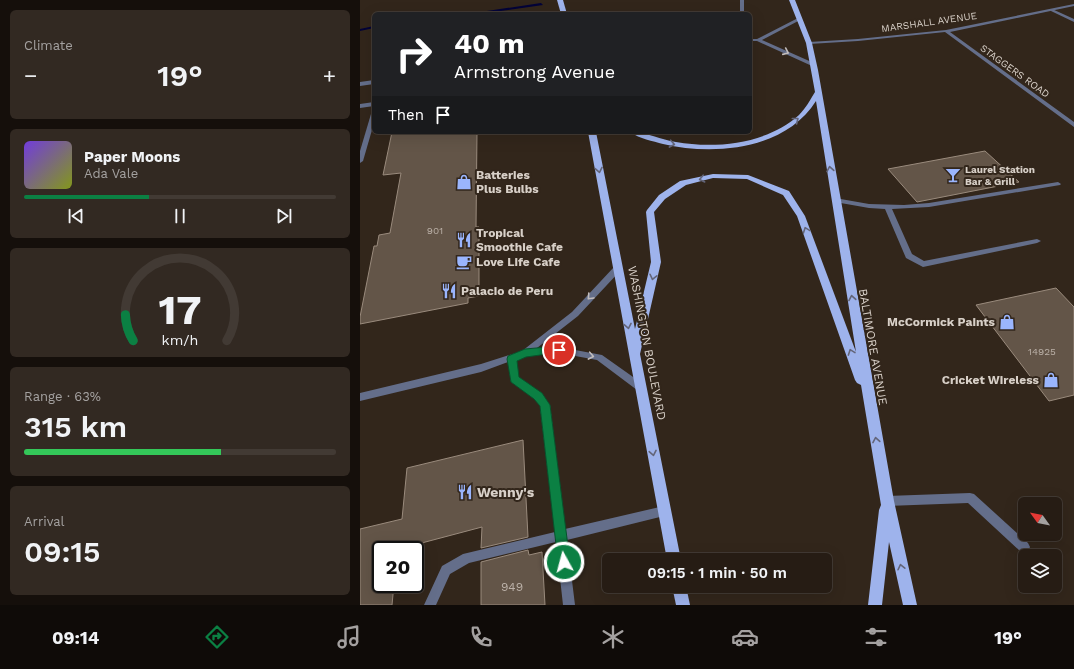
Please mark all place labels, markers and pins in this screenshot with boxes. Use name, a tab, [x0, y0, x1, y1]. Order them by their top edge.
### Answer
place label: Laurel Station Bar & Grill	[965, 164, 1035, 187]
bar icon: Laurel Station Bar & Grill	[944, 166, 962, 184]
place label: Batteries Plus Bulbs	[476, 168, 539, 196]
shop icon: Batteries Plus Bulbs	[455, 173, 473, 191]
place label: Tropical Smoothie Cafe	[476, 226, 563, 254]
restaurant icon: Tropical Smoothie Cafe	[455, 231, 473, 249]
cafe icon: Love Life Cafe	[455, 253, 473, 271]
place label: Love Life Cafe	[476, 255, 560, 269]
restaurant icon: Palacio de Peru	[440, 282, 458, 300]
place label: Palacio de Peru	[461, 284, 553, 298]
shop icon: McCormick Paints	[998, 313, 1016, 331]
place label: McCormick Paints	[887, 315, 996, 329]
pin	[542, 333, 576, 367]
shop icon: Cricket Wireless	[1042, 371, 1060, 389]
place label: Cricket Wireless	[942, 373, 1040, 387]
restaurant icon: Wenny's	[456, 483, 474, 501]
place label: Wenny's	[477, 484, 535, 500]

